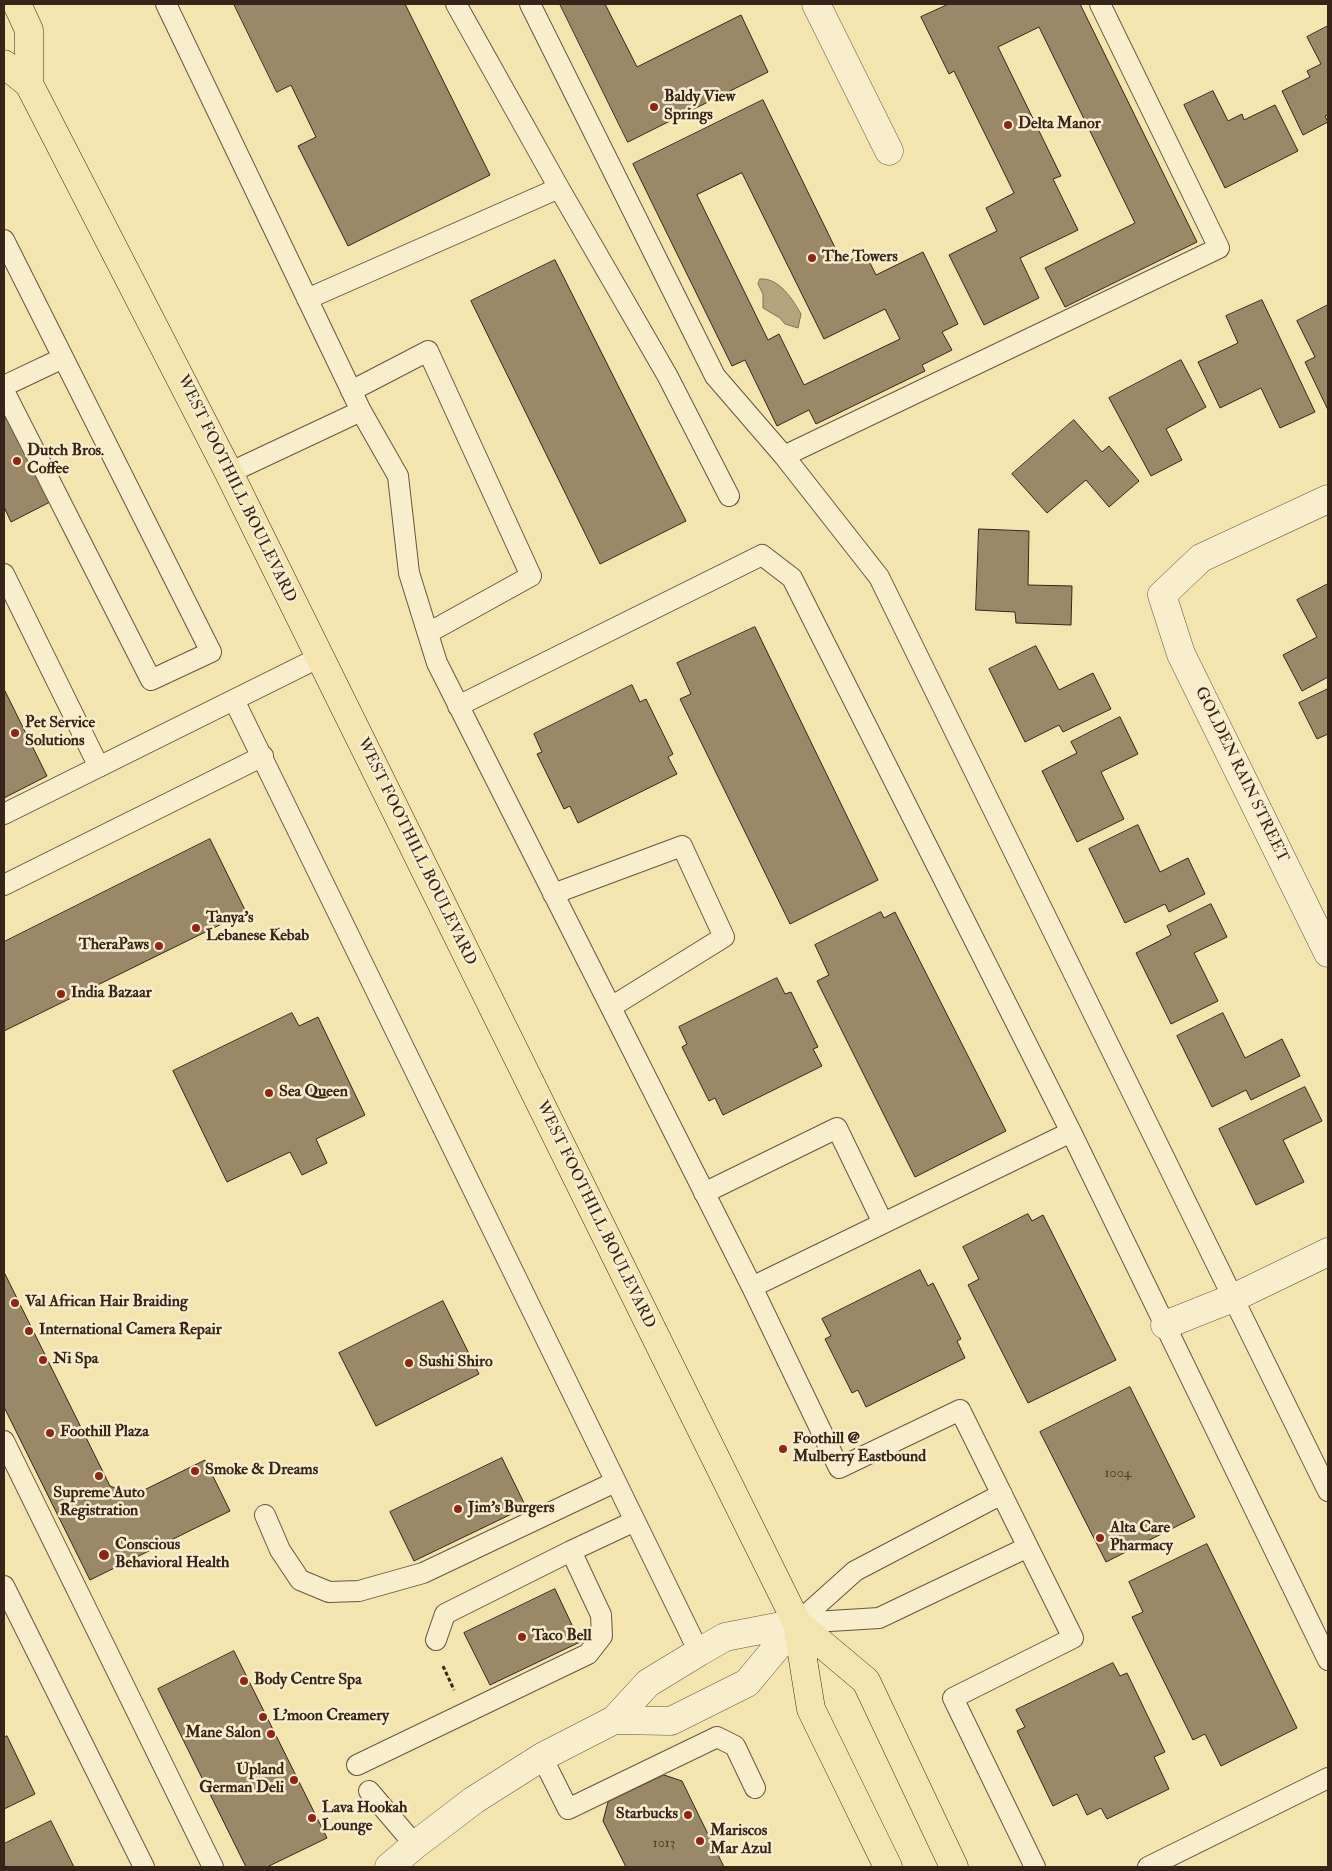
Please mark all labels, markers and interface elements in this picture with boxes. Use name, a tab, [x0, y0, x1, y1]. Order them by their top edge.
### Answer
place label: Baldy View Springs	[664, 88, 735, 126]
marker: Baldy View Springs	[648, 101, 660, 113]
place label: Delta Manor	[1018, 115, 1101, 135]
marker: Delta Manor	[1002, 119, 1014, 131]
place label: The Towers	[822, 248, 898, 268]
marker: The Towers	[806, 252, 818, 264]
street label: WEST FOOTHILL BOULEVARD	[172, 372, 300, 606]
place label: Dutch Bros. Coffee	[27, 442, 104, 480]
marker: Dutch Bros. Coffee	[11, 455, 23, 467]
street label: GOLDEN RAIN STREET	[1190, 684, 1292, 866]
place label: Pet Service Solutions	[25, 714, 95, 752]
marker: Pet Service Solutions	[9, 727, 21, 739]
street label: WEST FOOTHILL BOULEVARD	[352, 735, 480, 969]
place label: Tanya's Lebanese Kebab	[206, 909, 309, 947]
marker: Tanya's Lebanese Kebab	[190, 922, 202, 934]
place label: TheraPaws	[79, 936, 149, 956]
marker: TheraPaws	[153, 940, 165, 952]
place label: India Bazaar	[71, 984, 152, 1004]
marker: India Bazaar	[55, 988, 67, 1000]
place label: Sea Queen	[279, 1083, 348, 1103]
marker: Sea Queen	[263, 1087, 275, 1099]
street label: WEST FOOTHILL BOULEVARD	[531, 1098, 659, 1332]
place label: Val African Hair Braiding	[25, 1293, 188, 1313]
marker: Val African Hair Braiding	[9, 1297, 21, 1309]
place label: International Camera Repair	[39, 1321, 222, 1341]
marker: International Camera Repair	[23, 1325, 35, 1337]
place label: Ni Spa	[53, 1350, 98, 1370]
place label: Sushi Shiro	[419, 1353, 493, 1373]
marker: Ni Spa	[37, 1354, 49, 1366]
marker: Sushi Shiro	[403, 1357, 415, 1369]
place label: Foothill Plaza	[60, 1423, 149, 1443]
marker: Foothill Plaza	[44, 1427, 56, 1439]
place label: Foothill @ Mulberry Eastbound	[793, 1430, 926, 1468]
marker: Foothill @ Mulberry Eastbound	[777, 1443, 789, 1455]
place label: Smoke & Dreams	[205, 1461, 318, 1481]
marker: Smoke & Dreams	[189, 1465, 201, 1477]
house number: 1004	[1105, 1466, 1131, 1482]
marker: Supreme Auto Registration	[93, 1470, 105, 1482]
place label: Supreme Auto Registration	[53, 1484, 145, 1522]
place label: Jim's Burgers	[468, 1499, 554, 1519]
marker: Jim's Burgers	[452, 1503, 464, 1515]
place label: Alta Care Pharmacy	[1110, 1519, 1173, 1557]
marker: Alta Care Pharmacy	[1094, 1532, 1106, 1544]
place label: Conscious Behavioral Health	[115, 1536, 229, 1574]
marker: Conscious Behavioral Health	[97, 1548, 111, 1562]
place label: Taco Bell	[532, 1627, 592, 1647]
marker: Taco Bell	[516, 1631, 528, 1643]
place label: Body Centre Spa	[254, 1671, 362, 1691]
marker: Body Centre Spa	[238, 1675, 250, 1687]
place label: L'moon Creamery	[273, 1707, 389, 1727]
marker: L'moon Creamery	[257, 1711, 269, 1723]
place label: Mane Salon	[185, 1724, 261, 1744]
marker: Mane Salon	[265, 1728, 277, 1740]
place label: Upland German Deli	[199, 1761, 284, 1799]
marker: Upland German Deli	[288, 1774, 300, 1786]
place label: Lava Hookah Lounge	[322, 1799, 407, 1837]
place label: Starbucks	[616, 1805, 678, 1825]
marker: Starbucks	[682, 1809, 694, 1821]
marker: Lava Hookah Lounge	[306, 1812, 318, 1824]
place label: Mariscos Mar Azul	[710, 1822, 772, 1860]
marker: Mariscos Mar Azul	[694, 1835, 706, 1847]
house number: 1013	[653, 1836, 675, 1852]

